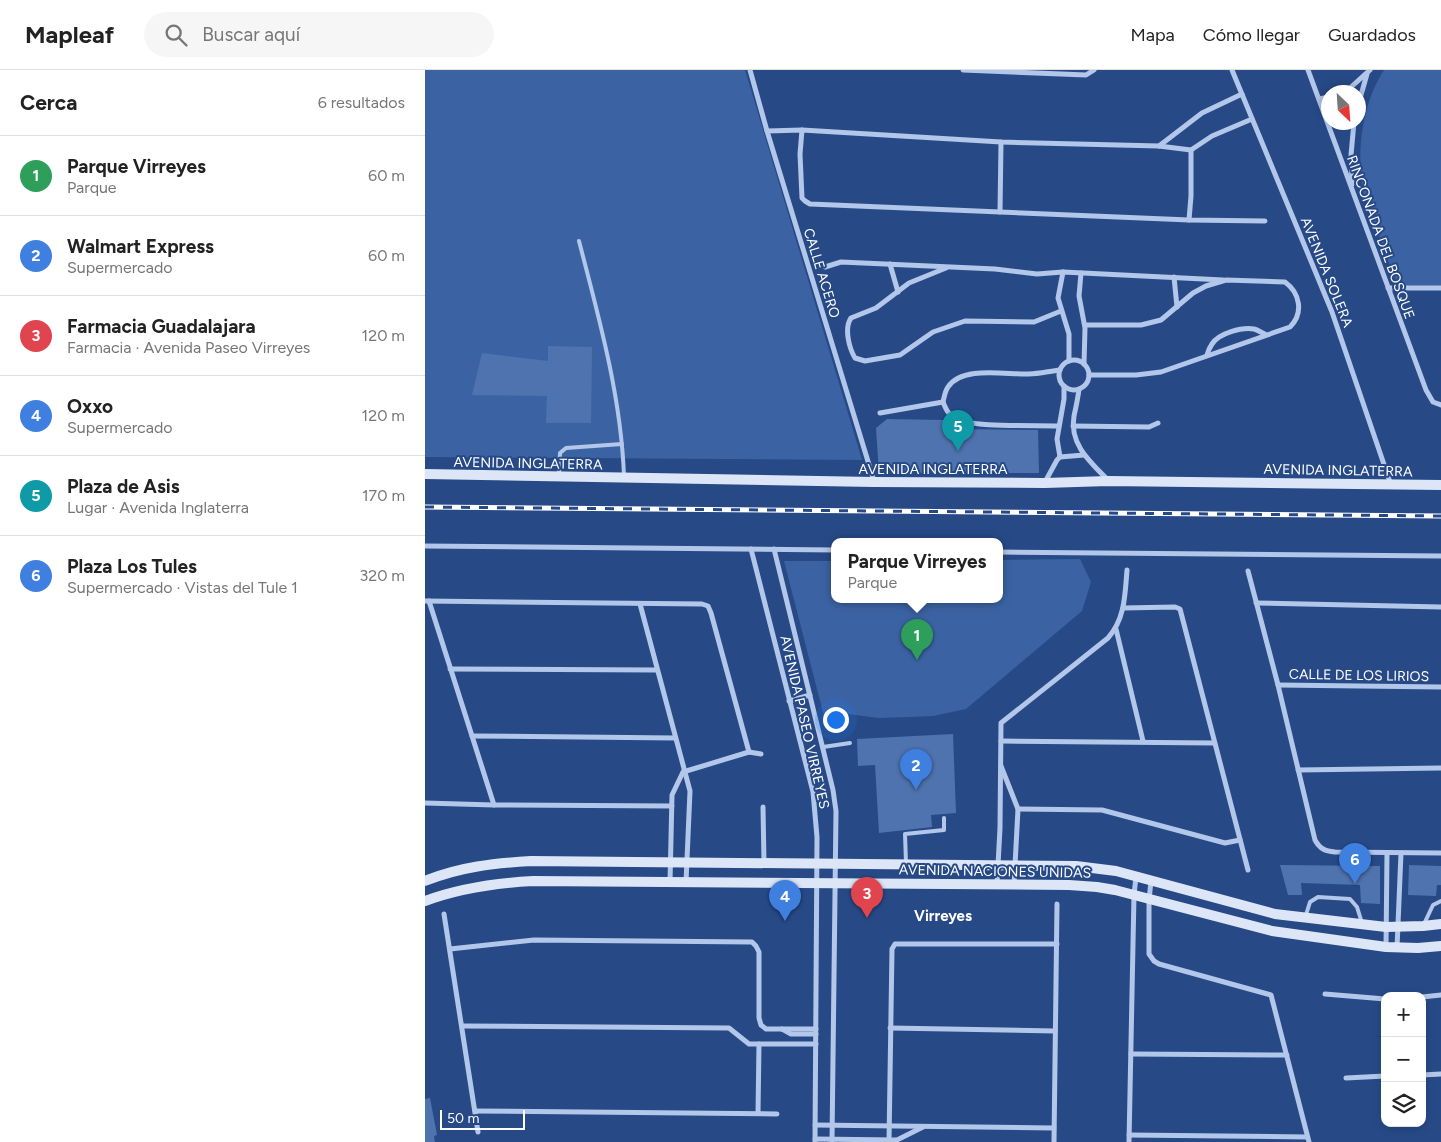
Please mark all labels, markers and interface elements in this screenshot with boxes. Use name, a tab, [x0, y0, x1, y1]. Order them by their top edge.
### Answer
search box	[144, 12, 494, 57]
text: Mapleaf	[25, 20, 114, 49]
icon: search	[162, 21, 190, 49]
text: Buscar aquí	[202, 23, 300, 46]
text: Mapa	[1130, 24, 1175, 46]
text: Cómo llegar	[1203, 24, 1300, 46]
text: Guardados	[1328, 24, 1416, 46]
north arrow	[1321, 85, 1366, 130]
text: Cerca	[20, 90, 77, 115]
text: 6 resultados	[318, 93, 405, 112]
street label: RINCONADA DEL BOSQUE	[1343, 153, 1418, 321]
text: Parque Virreyes	[67, 155, 206, 178]
text: 1	[33, 166, 39, 185]
text: 60 m	[368, 166, 405, 185]
text: Parque	[67, 178, 117, 197]
street label: AVENIDA SOLERA	[1297, 215, 1357, 330]
street label: CALLE ACERO	[800, 226, 843, 320]
text: Walmart Express	[67, 235, 214, 258]
text: 2	[31, 246, 41, 265]
text: 60 m	[368, 246, 405, 265]
text: Supermercado	[67, 258, 173, 277]
text: Farmacia Guadalajara	[67, 315, 256, 338]
text: 3	[32, 326, 40, 345]
text: 120 m	[362, 326, 405, 345]
text: Farmacia · Avenida Paseo Virreyes	[67, 338, 310, 357]
text: Oxxo	[67, 395, 113, 418]
text: 4	[31, 406, 41, 425]
text: 120 m	[362, 406, 405, 425]
pin: 5	[942, 410, 974, 451]
text: Supermercado	[67, 418, 173, 437]
street label: AVENIDA INGLATERRA	[453, 454, 603, 473]
street label: AVENIDA INGLATERRA	[859, 461, 1008, 478]
street label: AVENIDA INGLATERRA	[1263, 461, 1413, 480]
text: Plaza de Asis	[67, 475, 180, 498]
text: 5	[31, 486, 41, 505]
text: 170 m	[362, 486, 405, 505]
text: Lugar · Avenida Inglaterra	[67, 498, 249, 517]
popup	[831, 538, 1003, 603]
text: Parque Virreyes	[848, 550, 986, 573]
text: Plaza Los Tules	[67, 555, 197, 578]
text: 6	[31, 566, 41, 585]
text: 320 m	[360, 566, 405, 585]
text: Parque	[848, 573, 897, 592]
text: Supermercado · Vistas del Tule 1	[67, 578, 298, 597]
pin: 1	[901, 619, 933, 660]
street label: AVENIDA PASEO VIRREYES	[776, 634, 833, 811]
street label: CALLE DE LOS LIRIOS	[1289, 666, 1429, 685]
your location	[823, 707, 849, 733]
pin: 2	[900, 749, 932, 790]
pin: 6	[1339, 843, 1371, 884]
street label: AVENIDA NACIONES UNIDAS	[899, 861, 1091, 882]
pin: 3	[851, 877, 883, 918]
pin: 4	[769, 880, 801, 921]
district label: Virreyes	[914, 907, 972, 925]
map controls	[1381, 992, 1426, 1127]
button: +	[1381, 992, 1426, 1037]
button: −	[1381, 1037, 1426, 1082]
button: layers	[1381, 1082, 1426, 1127]
scale bar	[440, 1107, 525, 1130]
text: 50 m	[447, 1110, 479, 1127]

